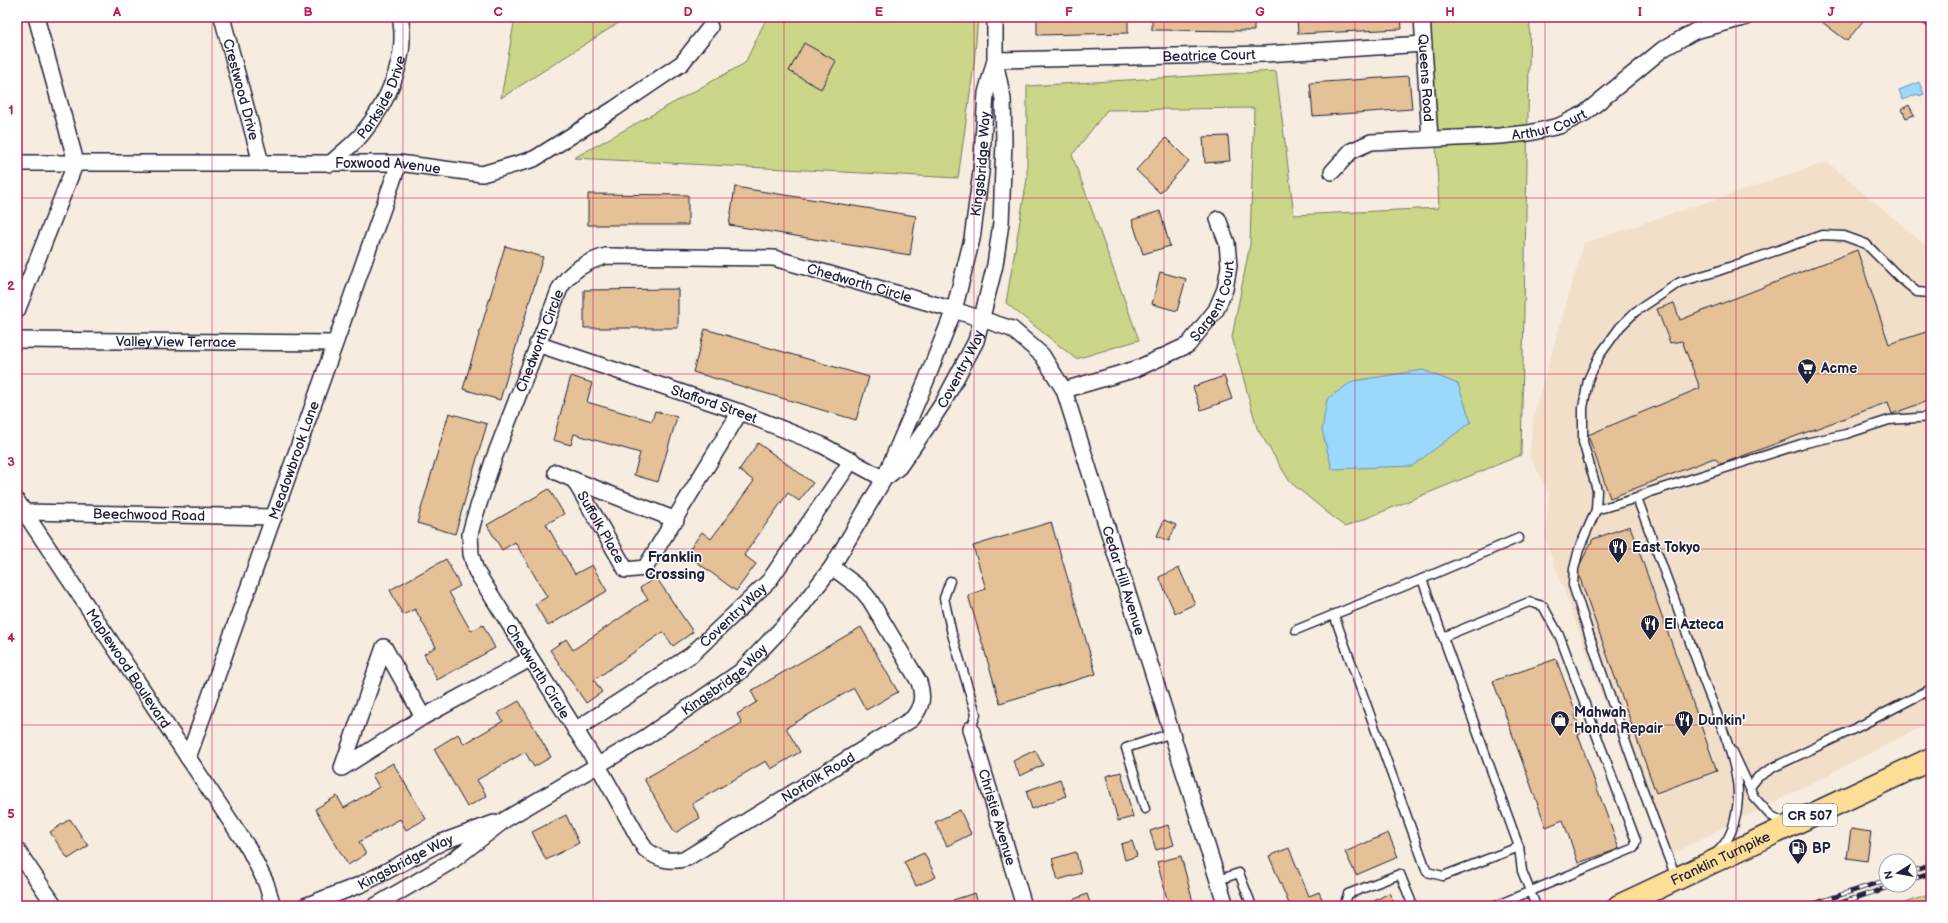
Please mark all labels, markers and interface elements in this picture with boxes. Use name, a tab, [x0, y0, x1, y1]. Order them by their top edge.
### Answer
text: A	[112, 4, 121, 20]
text: B	[303, 4, 313, 20]
text: C	[493, 4, 503, 20]
text: D	[683, 4, 693, 20]
text: E	[875, 4, 884, 20]
text: F	[1065, 4, 1073, 20]
text: G	[1255, 4, 1265, 20]
text: H	[1445, 4, 1455, 20]
text: I	[1638, 4, 1642, 20]
text: J	[1827, 4, 1835, 20]
street label: Queens Road	[1414, 34, 1437, 122]
street label: Crestwood Drive	[219, 37, 263, 142]
street label: Beatrice Court	[1162, 46, 1256, 65]
street label: Parkside Drive	[354, 54, 409, 143]
text: 1	[8, 102, 14, 118]
street label: Arthur Court	[1511, 105, 1590, 144]
street label: Kingsbridge Way	[967, 110, 994, 217]
street label: Foxwood Avenue	[335, 155, 442, 177]
street label: Sargent Court	[1186, 259, 1238, 345]
street label: Chedworth Circle	[805, 260, 914, 306]
text: 2	[7, 278, 15, 294]
street label: Chedworth Circle	[512, 287, 568, 395]
street label: Coventry Way	[934, 328, 987, 412]
street label: Valley View Terrace	[116, 333, 236, 351]
supermarket icon: Acme	[1796, 357, 1818, 385]
place label: Acme	[1820, 360, 1857, 377]
street label: Stafford Street	[669, 381, 760, 427]
street label: Meadowbrook Lane	[265, 399, 323, 522]
text: 3	[7, 454, 15, 470]
street label: Suffolk Place	[573, 488, 628, 566]
street label: Beechwood Road	[93, 505, 205, 525]
street label: Cedar Hill Avenue	[1098, 524, 1148, 637]
restaurant icon: East Tokyo	[1607, 536, 1629, 564]
place label: East Tokyo	[1632, 539, 1700, 556]
district label: Franklin Crossing	[645, 548, 705, 584]
street label: Coventry Way	[696, 579, 771, 651]
street label: Maplewood Boulevard	[82, 605, 174, 732]
restaurant icon: El Azteca	[1639, 613, 1661, 641]
place label: El Azteca	[1664, 616, 1724, 633]
street label: Chedworth Circle	[502, 621, 574, 722]
text: 4	[7, 630, 15, 646]
street label: Kingsbridge Way	[678, 640, 771, 719]
place label: Mahwah Honda Repair	[1574, 704, 1663, 737]
shop icon: Mahwah Honda Repair	[1549, 709, 1571, 737]
restaurant icon: Dunkin'	[1673, 709, 1695, 737]
place label: Dunkin'	[1698, 712, 1745, 729]
street label: Norfolk Road	[778, 749, 858, 806]
street label: Christie Avenue	[974, 767, 1019, 867]
road number: CR 507	[1783, 804, 1837, 826]
text: 5	[7, 806, 15, 822]
street label: Franklin Turnpike	[1668, 828, 1773, 889]
street label: Kingsbridge Way	[355, 830, 456, 894]
fuel station icon: BP	[1787, 837, 1809, 865]
place label: BP	[1812, 840, 1831, 857]
north arrow	[1878, 853, 1918, 893]
text: N	[1882, 870, 1896, 880]

